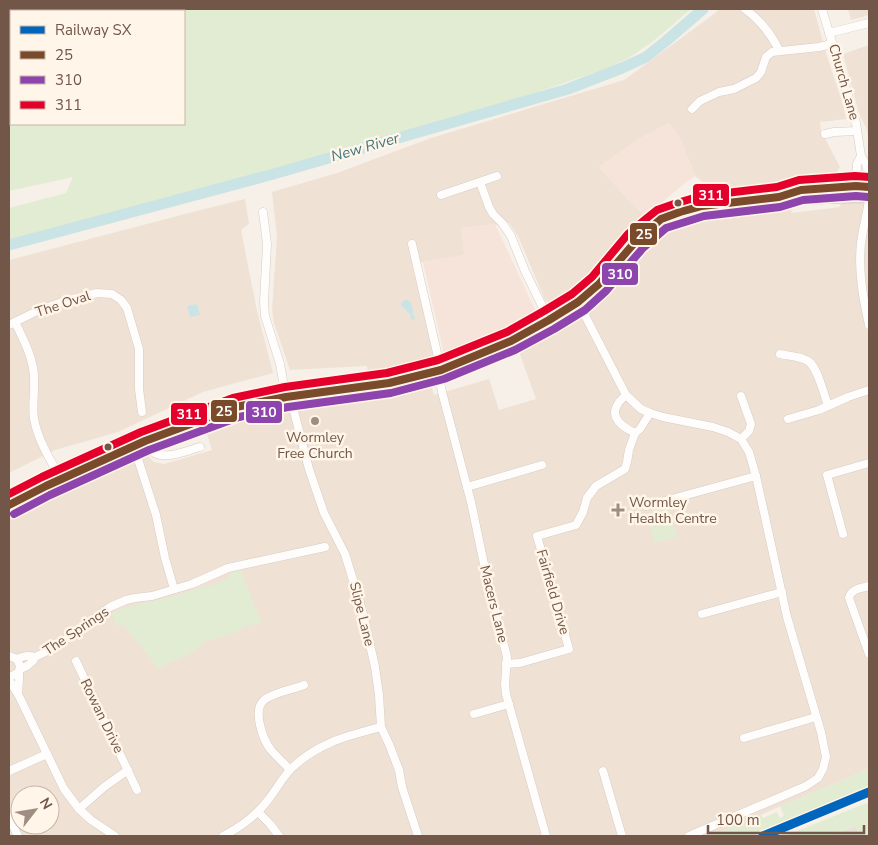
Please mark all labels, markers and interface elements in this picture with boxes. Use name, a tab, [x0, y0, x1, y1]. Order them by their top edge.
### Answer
legend	[10, 10, 185, 125]
text: Railway SX	[55, 20, 132, 40]
street label: Church Lane	[824, 42, 864, 122]
text: 25	[55, 45, 73, 65]
text: 310	[55, 70, 82, 90]
text: 311	[55, 95, 82, 115]
water label: New River	[329, 128, 402, 166]
line badge: 311	[692, 183, 730, 207]
text: 311	[698, 186, 724, 205]
unlabelled marker	[673, 198, 683, 208]
line badge: 25	[629, 222, 658, 246]
text: 25	[636, 225, 652, 244]
line badge: 310	[601, 262, 639, 286]
text: 310	[607, 265, 633, 284]
street label: The Oval	[33, 286, 94, 322]
line badge: 25	[210, 399, 238, 423]
line badge: 310	[245, 400, 283, 424]
line badge: 311	[170, 402, 208, 426]
text: 25	[216, 402, 232, 421]
text: 310	[251, 403, 277, 422]
text: 311	[176, 405, 202, 424]
marker: Wormley Free Church	[309, 415, 321, 427]
place label: Wormley Free Church	[277, 428, 353, 463]
unlabelled marker	[103, 442, 113, 452]
place label: Wormley Health Centre	[629, 493, 717, 528]
marker: Wormley Health Centre	[611, 503, 625, 517]
street label: Fairfield Drive	[532, 547, 574, 637]
street label: Macers Lane	[475, 563, 513, 645]
street label: Slipe Lane	[345, 580, 379, 648]
street label: The Springs	[39, 602, 113, 660]
street label: Rowan Drive	[76, 676, 128, 756]
north arrow	[10, 785, 60, 835]
text: N	[35, 794, 57, 813]
scale bar	[708, 802, 864, 834]
text: 100 m	[716, 810, 760, 830]

